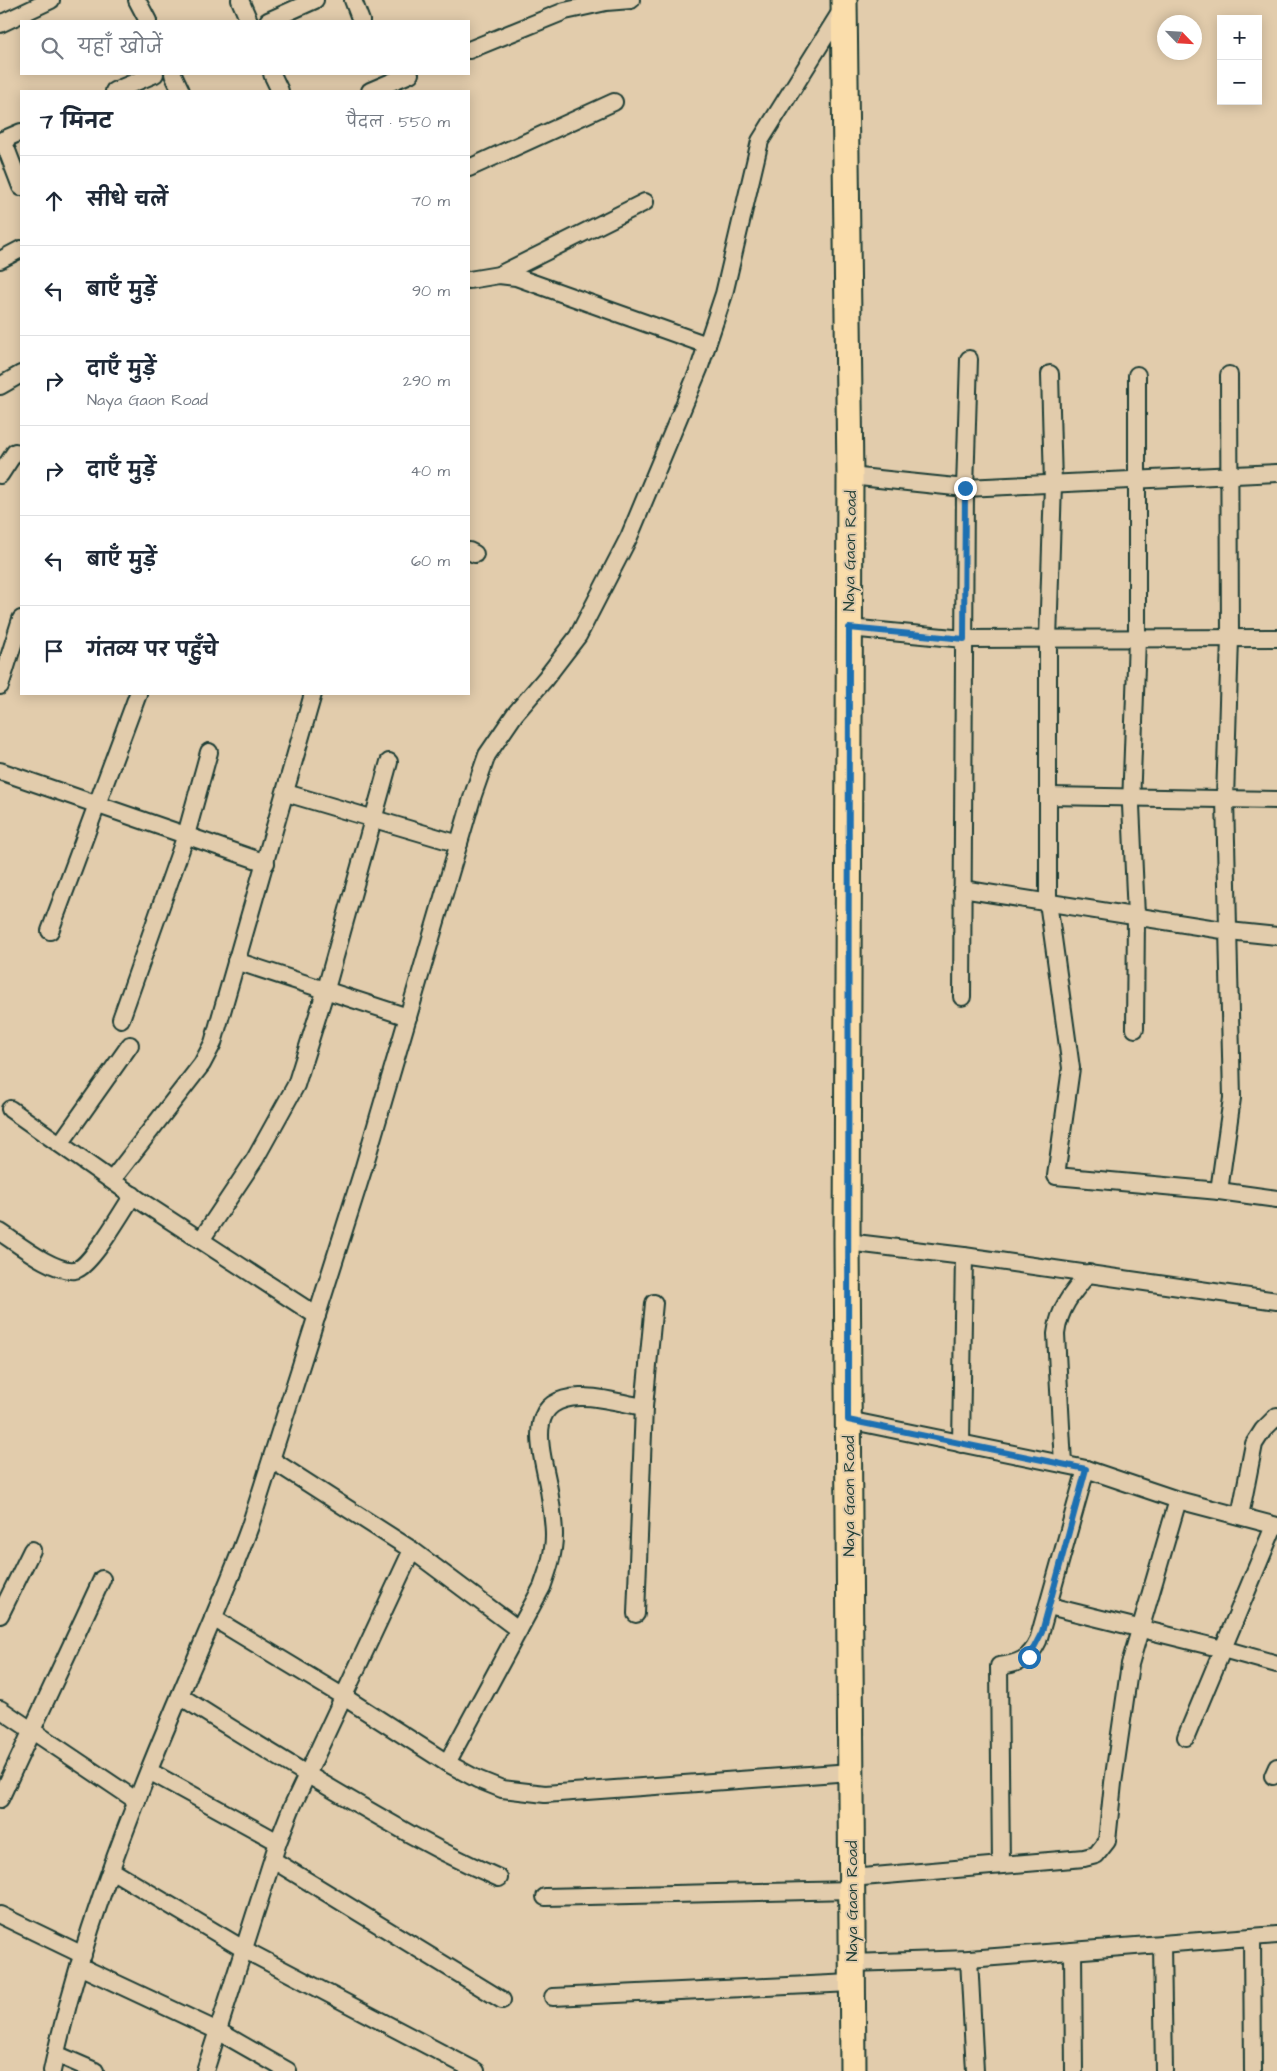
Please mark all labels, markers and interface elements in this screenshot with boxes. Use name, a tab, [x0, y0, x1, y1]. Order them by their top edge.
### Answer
north arrow	[1157, 15, 1202, 60]
map controls	[1217, 15, 1262, 105]
button: +	[1217, 15, 1262, 60]
search box	[20, 20, 470, 75]
icon: search	[38, 34, 66, 62]
text: यहाँ खोजें	[78, 34, 162, 61]
button: −	[1217, 60, 1262, 105]
text: 7 मिनट	[40, 107, 112, 136]
text: पैदल · 550 m	[346, 111, 450, 133]
icon: ahead	[40, 187, 68, 215]
text: सीधे चलें	[87, 187, 168, 214]
text: 70 m	[411, 190, 450, 212]
icon: left	[40, 277, 68, 305]
text: बाएँ मुड़ें	[87, 277, 156, 304]
text: 90 m	[412, 280, 450, 302]
text: दाएँ मुड़ें	[87, 356, 156, 383]
icon: right	[40, 367, 68, 395]
text: 290 m	[403, 370, 450, 392]
text: Naya Gaon Road	[87, 389, 208, 411]
icon: right	[40, 457, 68, 485]
text: दाएँ मुड़ें	[87, 457, 156, 484]
text: 40 m	[410, 460, 450, 482]
route end	[954, 477, 977, 500]
street label: Naya Gaon Road	[838, 490, 863, 612]
icon: left	[40, 547, 68, 575]
text: बाएँ मुड़ें	[87, 547, 156, 574]
text: 60 m	[411, 550, 450, 572]
icon: arrive	[40, 637, 68, 665]
text: गंतव्य पर पहुँचे	[87, 637, 218, 664]
street label: Naya Gaon Road	[838, 1436, 861, 1556]
route start	[1018, 1646, 1041, 1669]
street label: Naya Gaon Road	[841, 1841, 864, 1961]

